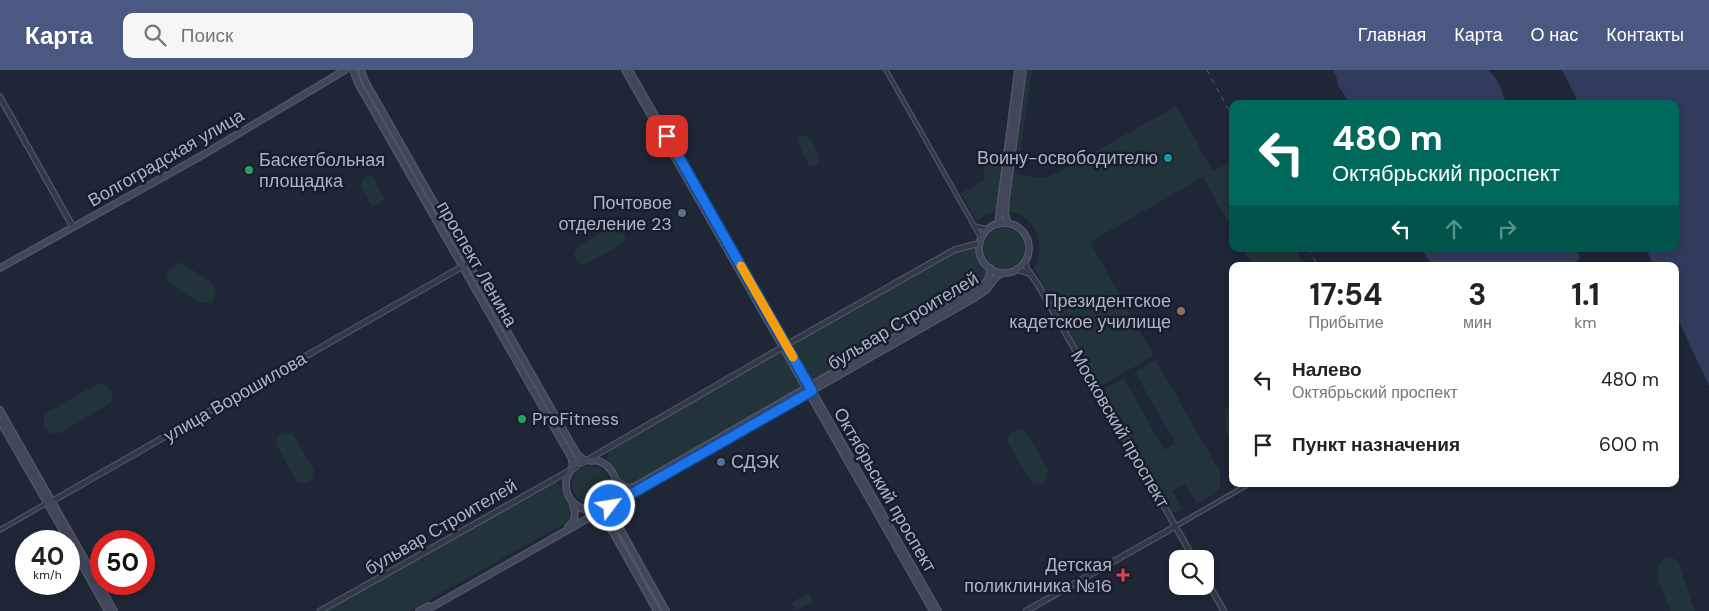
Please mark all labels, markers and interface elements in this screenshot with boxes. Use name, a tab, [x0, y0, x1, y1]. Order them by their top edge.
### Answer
search box	[123, 13, 473, 58]
text: Карта	[25, 20, 93, 51]
icon: search	[141, 21, 169, 49]
text: Поиск	[181, 23, 233, 48]
text: Главная	[1358, 23, 1426, 47]
text: Карта	[1454, 23, 1503, 47]
text: О нас	[1531, 23, 1578, 47]
text: Контакты	[1606, 23, 1684, 47]
street label: Волгоградская улица	[83, 103, 249, 213]
pin	[646, 115, 688, 157]
text: 480 m	[1332, 115, 1443, 161]
icon: left	[1249, 120, 1314, 185]
icon: arrive	[653, 122, 681, 150]
place label: Воину-освободителю	[977, 146, 1158, 170]
place label: Баскетбольная площадка	[259, 148, 385, 193]
marker: Воину-освободителю	[1162, 152, 1174, 164]
text: Октябрьский проспект	[1332, 159, 1560, 188]
marker: Баскетбольная площадка	[243, 164, 255, 176]
place label: Почтовое отделение 23	[559, 191, 672, 236]
street label: проспект Ленина	[431, 197, 523, 332]
marker: Почтовое отделение 23	[676, 207, 688, 219]
icon: left	[1387, 215, 1415, 243]
icon: ahead	[1440, 215, 1468, 243]
icon: right	[1493, 215, 1521, 243]
street label: бульвар Строителей	[823, 266, 983, 376]
text: 17:54	[1310, 275, 1382, 314]
text: 3	[1468, 275, 1486, 314]
text: 1.1	[1571, 275, 1600, 314]
place label: Президентское кадетское училище	[1009, 289, 1171, 334]
marker: Президентское кадетское училище	[1175, 305, 1187, 317]
text: Прибытие	[1308, 312, 1384, 333]
text: мин	[1463, 312, 1492, 333]
text: km	[1574, 312, 1597, 333]
street label: улица Ворошилова	[159, 346, 312, 448]
street label: Московский проспект	[1065, 346, 1175, 512]
text: Налево	[1292, 357, 1362, 382]
icon: left	[1249, 366, 1277, 394]
text: 480 m	[1601, 367, 1659, 392]
text: Октябрьский проспект	[1292, 382, 1458, 403]
street label: Октябрьский проспект	[828, 403, 942, 577]
place label: ProFitness	[532, 407, 619, 431]
marker: ProFitness	[516, 413, 528, 425]
icon: arrive	[1249, 431, 1277, 459]
text: Пункт назначения	[1292, 432, 1460, 457]
text: 600 m	[1599, 432, 1659, 457]
place label: СДЭК	[731, 450, 780, 474]
marker: СДЭК	[715, 456, 727, 468]
street label: бульвар Строителей	[361, 474, 521, 580]
position arrow	[583, 479, 635, 531]
speed limit sign: 50	[90, 530, 155, 595]
text: 40	[31, 540, 64, 573]
map controls	[1169, 550, 1214, 595]
button: search	[1169, 550, 1214, 595]
place label: Детская поликлиника №16	[964, 553, 1112, 598]
text: km/h	[33, 567, 62, 583]
marker: Детская поликлиника №16	[1116, 568, 1130, 582]

